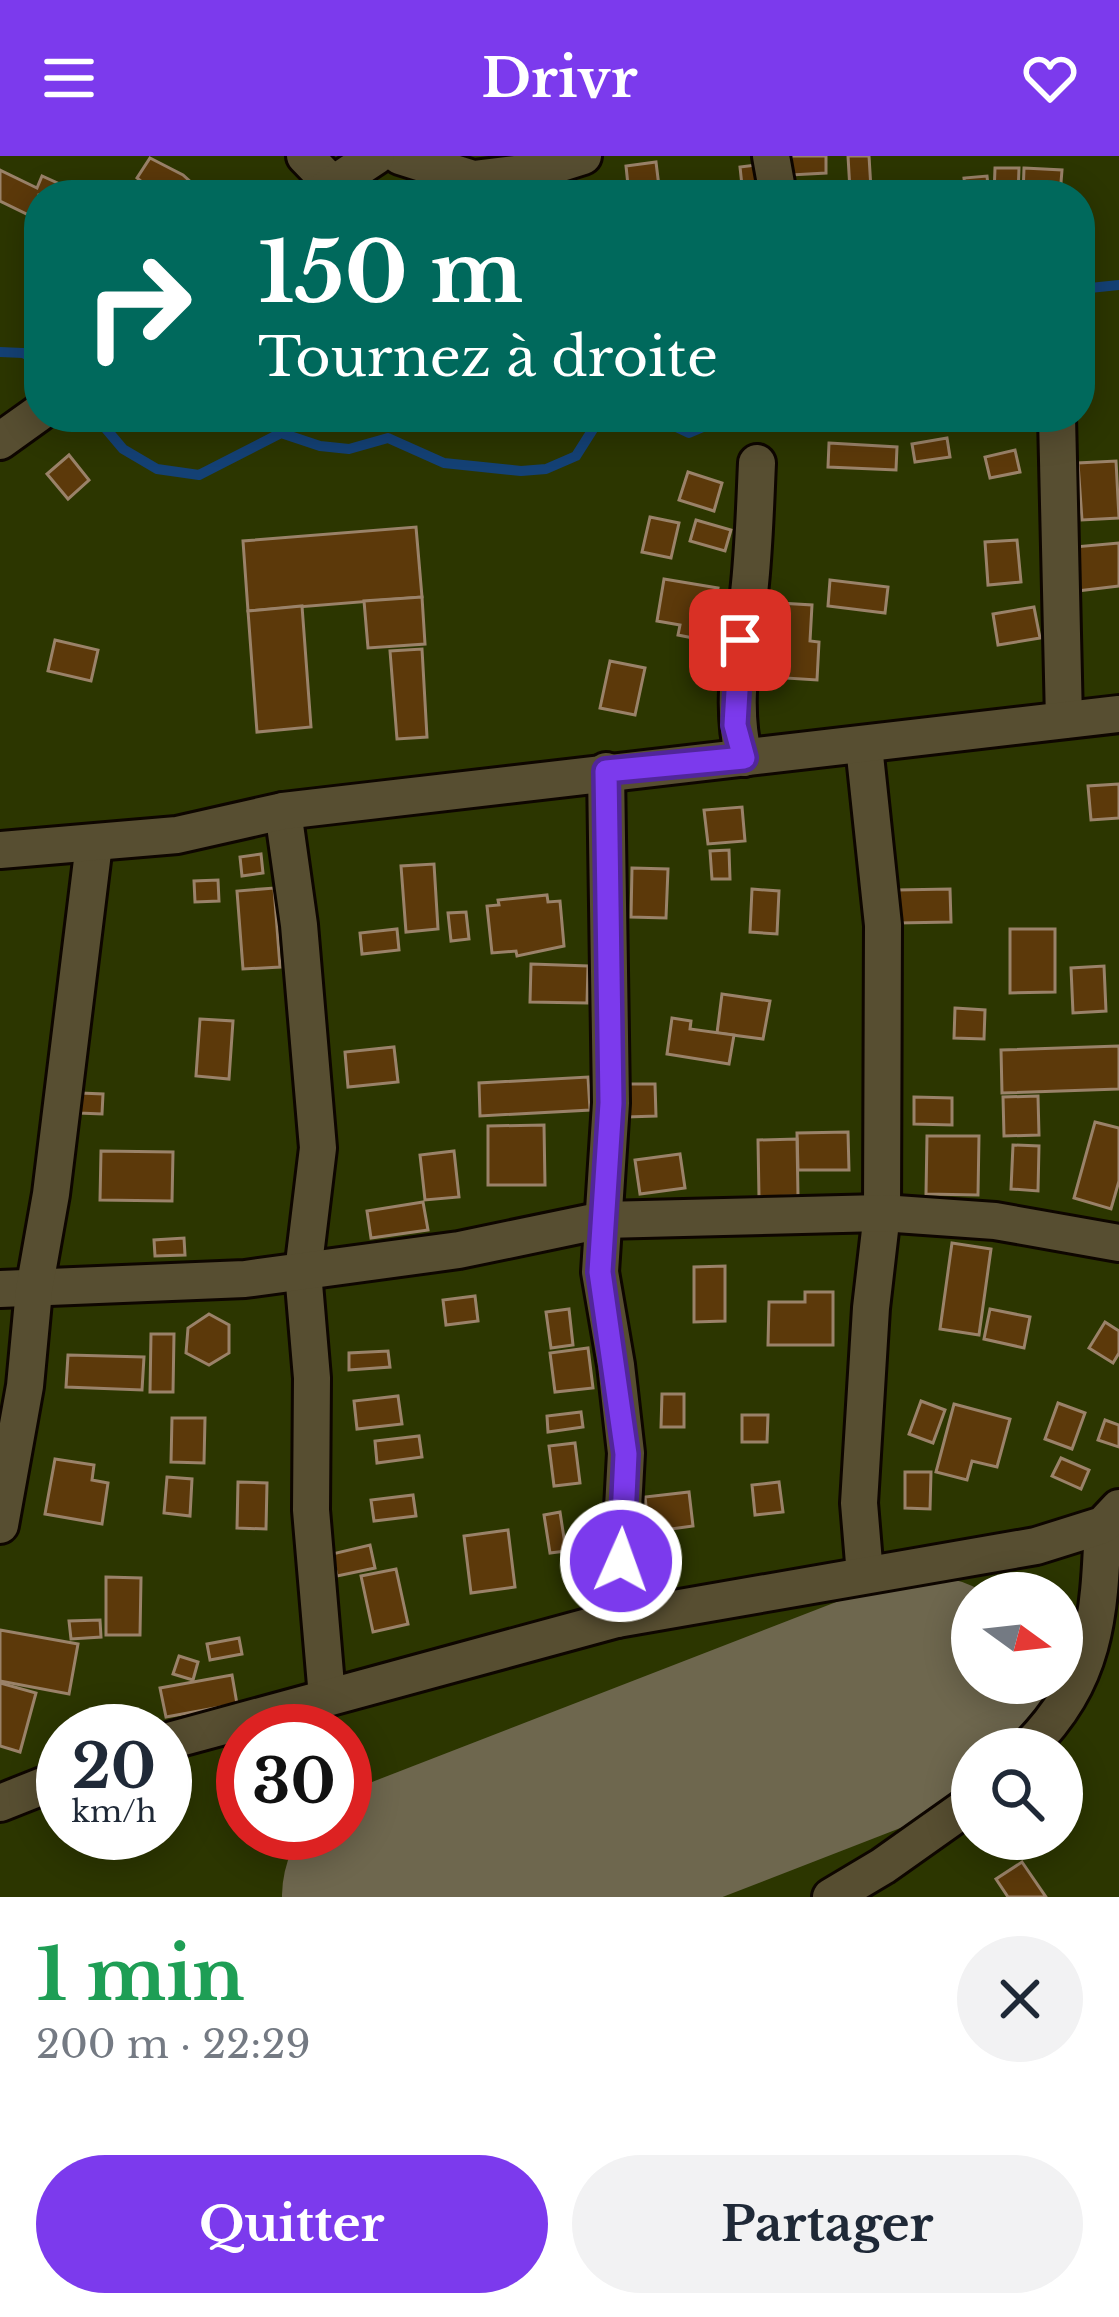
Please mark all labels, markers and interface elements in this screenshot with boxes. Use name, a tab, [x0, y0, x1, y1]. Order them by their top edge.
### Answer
icon: menu	[36, 45, 102, 111]
text: Drivr	[481, 45, 638, 112]
icon: heart	[1017, 45, 1083, 111]
text: 150 m	[258, 221, 523, 325]
icon: right	[60, 228, 216, 384]
text: Tournez à droite	[258, 324, 718, 391]
pin	[689, 589, 791, 691]
icon: arrive	[707, 607, 773, 673]
position arrow	[558, 1498, 684, 1624]
north arrow	[951, 1572, 1083, 1704]
map controls	[951, 1572, 1083, 1860]
speed limit sign: 30	[216, 1704, 372, 1860]
button: search	[951, 1728, 1083, 1860]
text: 20	[72, 1730, 156, 1804]
text: km/h	[71, 1793, 157, 1830]
text: 1 min	[36, 1930, 245, 2019]
button: close	[957, 1936, 1083, 2062]
text: 200 m · 22:29	[36, 2020, 311, 2069]
button: Quitter	[36, 2155, 548, 2293]
button: Partager	[572, 2155, 1083, 2293]

